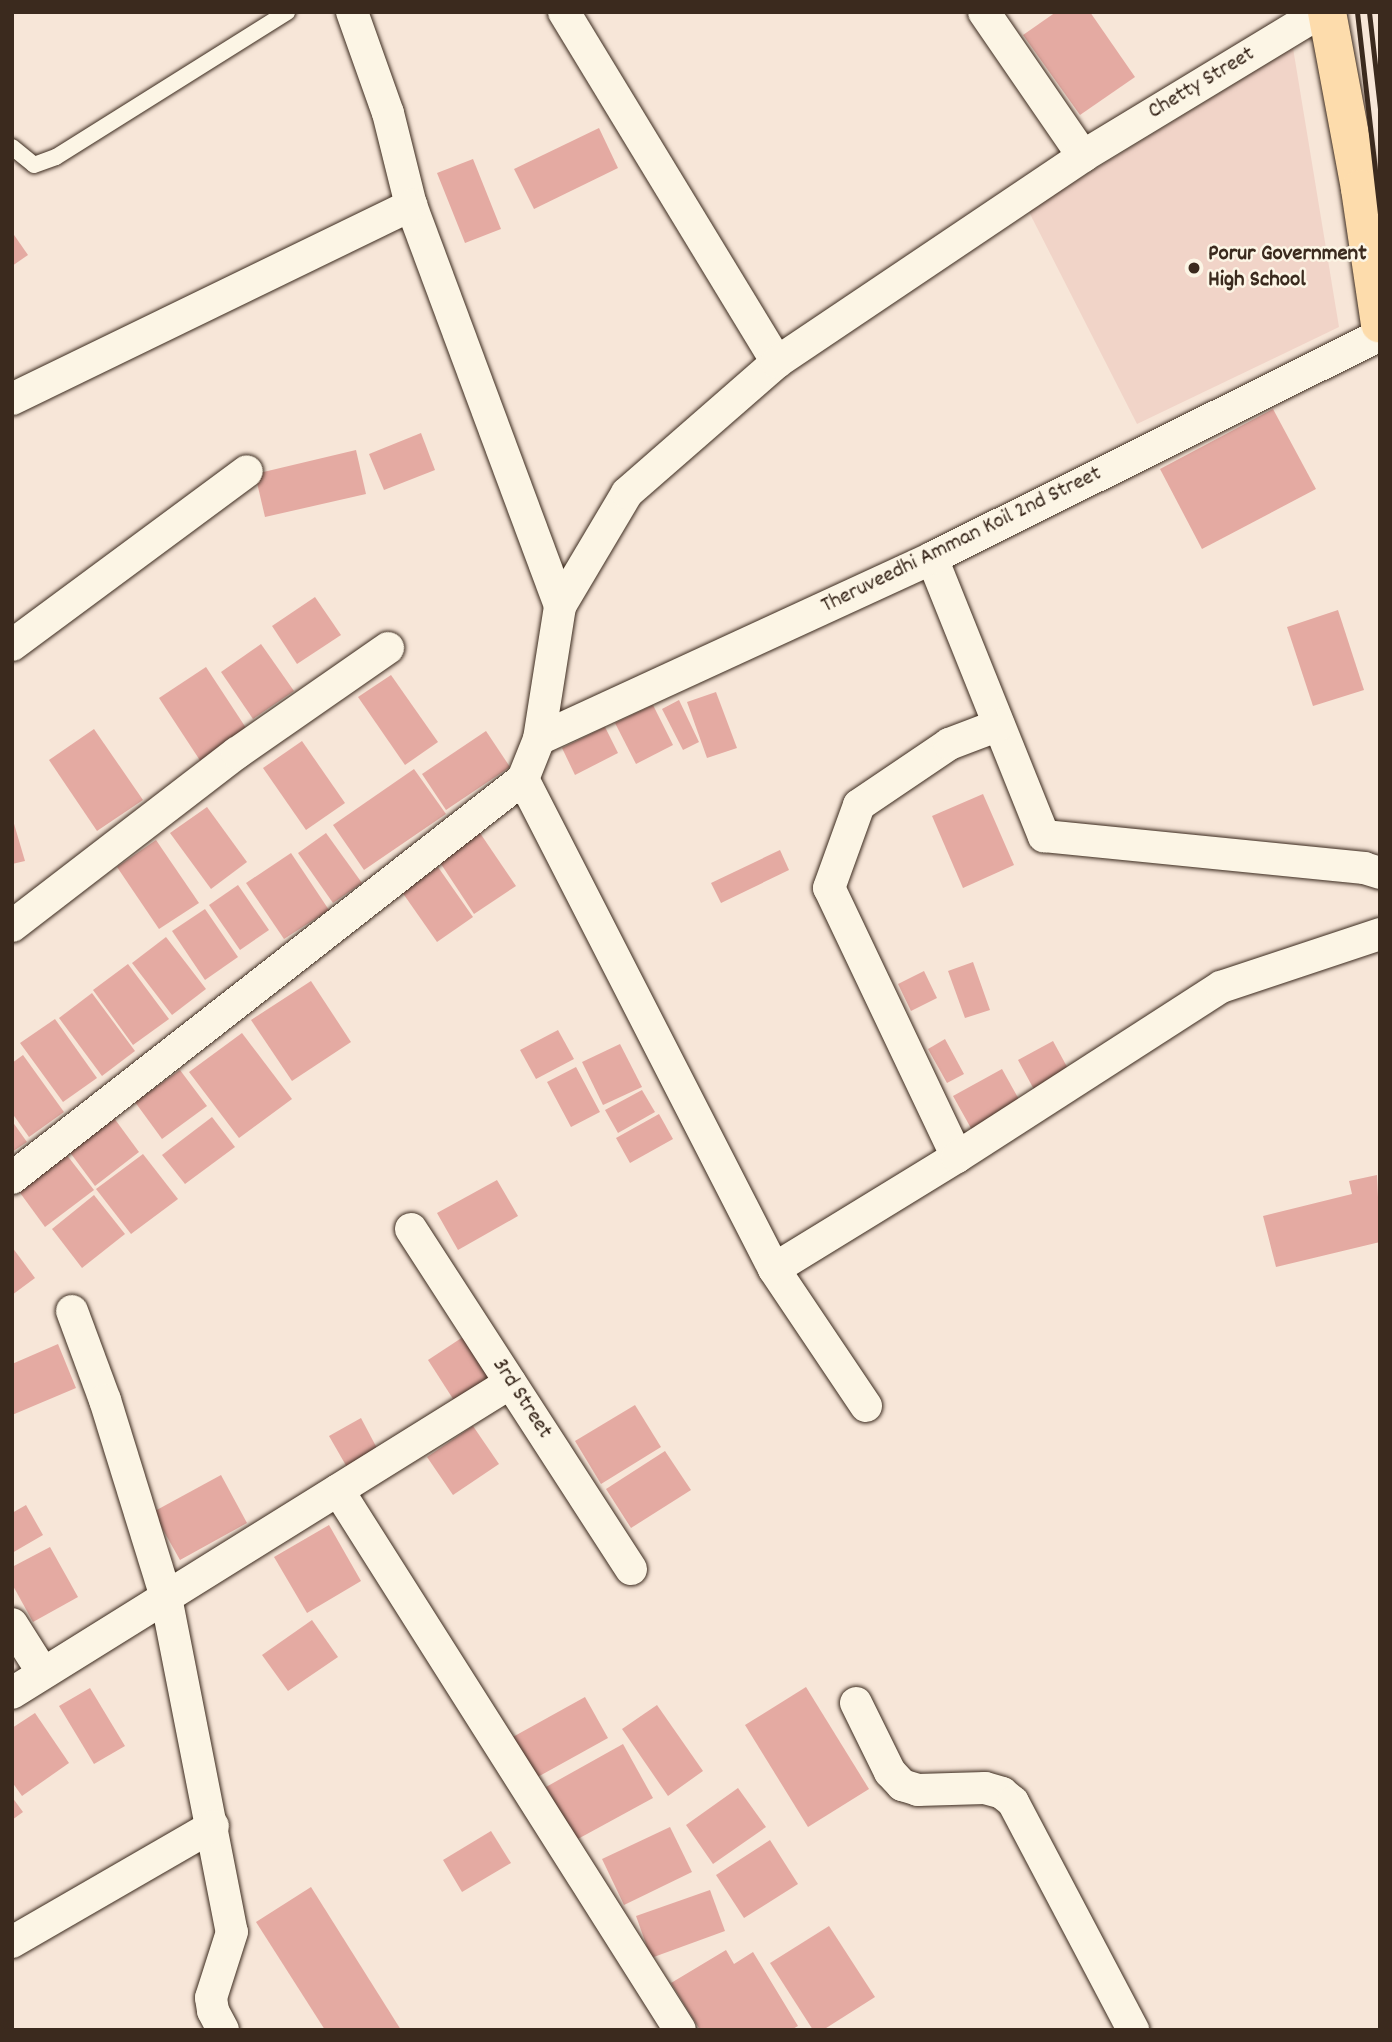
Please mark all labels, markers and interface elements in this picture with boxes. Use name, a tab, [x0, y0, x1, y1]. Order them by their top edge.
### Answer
street label: Chetty Street	[1144, 41, 1260, 127]
place label: Porur Government High School	[1208, 241, 1367, 295]
marker: Porur Government High School	[1186, 260, 1202, 276]
street label: Theruveedhi Amman Koil 2nd Street	[817, 461, 1107, 621]
street label: 3rd Street	[485, 1353, 557, 1445]

